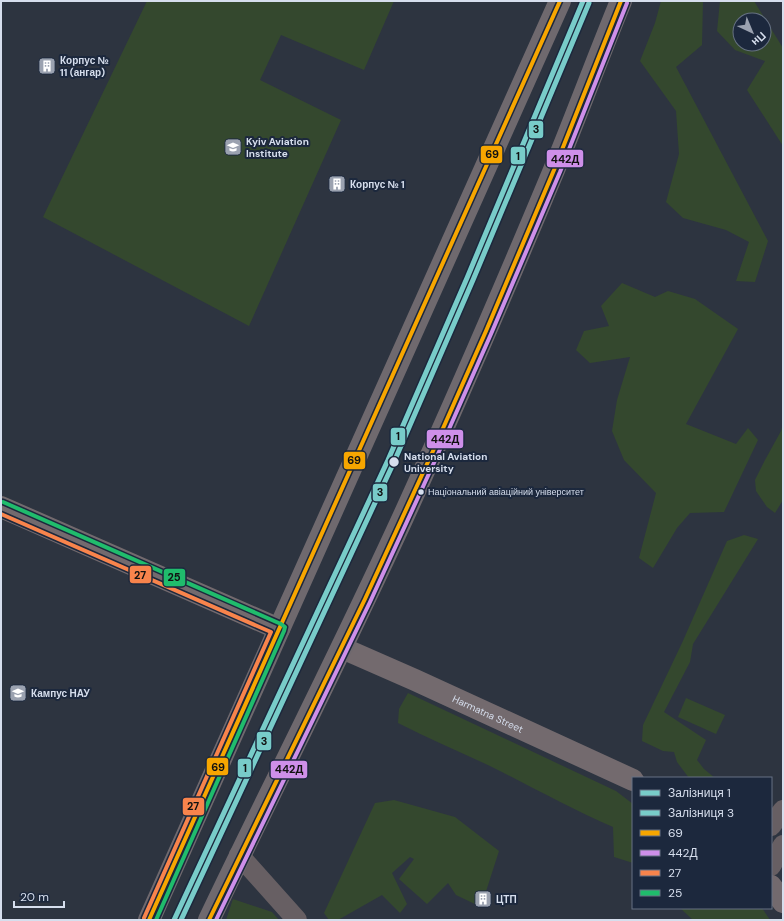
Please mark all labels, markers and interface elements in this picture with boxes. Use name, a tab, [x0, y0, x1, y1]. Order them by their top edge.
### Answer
north arrow	[732, 12, 772, 52]
text: Пн	[749, 29, 769, 49]
place label: Корпус № 11 (ангар)	[60, 54, 109, 79]
building icon: Корпус № 11 (ангар)	[37, 56, 57, 76]
line badge: 3	[528, 120, 544, 139]
text: 3	[533, 122, 539, 136]
place label: Kyiv Aviation Institute	[246, 135, 309, 160]
school or university icon: Kyiv Aviation Institute	[223, 137, 243, 157]
line badge: 69	[480, 145, 503, 164]
line badge: 1	[510, 146, 526, 165]
text: 69	[485, 147, 499, 161]
text: 1	[516, 149, 520, 163]
line badge: 442Д	[546, 149, 584, 168]
text: 442Д	[551, 152, 579, 166]
building icon: Корпус № 1	[327, 174, 347, 194]
place label: Корпус № 1	[350, 178, 405, 191]
line badge: 1	[390, 427, 406, 446]
text: 1	[396, 429, 400, 443]
line badge: 442Д	[426, 429, 464, 449]
text: 442Д	[431, 432, 459, 446]
place label: National Aviation University	[404, 450, 487, 475]
line badge: 69	[343, 451, 366, 470]
text: 69	[347, 453, 361, 467]
marker: National Aviation University	[387, 455, 401, 469]
line badge: 3	[372, 483, 388, 502]
text: 3	[377, 485, 383, 499]
place label: Національний авіаційний університет	[428, 486, 584, 498]
marker: Національний авіаційний університет	[416, 487, 426, 497]
line badge: 27	[129, 565, 152, 584]
text: 27	[134, 568, 146, 582]
line badge: 25	[163, 568, 186, 587]
text: 25	[167, 570, 181, 584]
school or university icon: Кампус НАУ	[8, 683, 28, 703]
place label: Кампус НАУ	[31, 687, 91, 700]
street label: Harmatna Street	[451, 692, 525, 735]
line badge: 3	[256, 731, 272, 751]
text: 3	[261, 734, 267, 748]
line badge: 69	[206, 757, 229, 776]
line badge: 1	[237, 758, 252, 778]
text: 69	[211, 760, 225, 774]
line badge: 442Д	[270, 760, 308, 779]
text: 1	[243, 761, 247, 775]
text: 442Д	[275, 762, 303, 776]
legend	[632, 777, 772, 909]
text: Залізниця 1	[668, 785, 731, 801]
line badge: 27	[182, 797, 205, 816]
text: 27	[187, 799, 199, 813]
text: Залізниця 3	[668, 805, 734, 821]
text: 69	[668, 825, 683, 841]
text: 442Д	[668, 845, 698, 861]
text: 27	[668, 865, 681, 881]
scale bar	[14, 883, 64, 909]
text: 25	[668, 885, 682, 901]
text: 20 m	[20, 889, 49, 905]
building icon: ЦТП	[473, 889, 493, 909]
place label: ЦТП	[496, 893, 517, 906]

